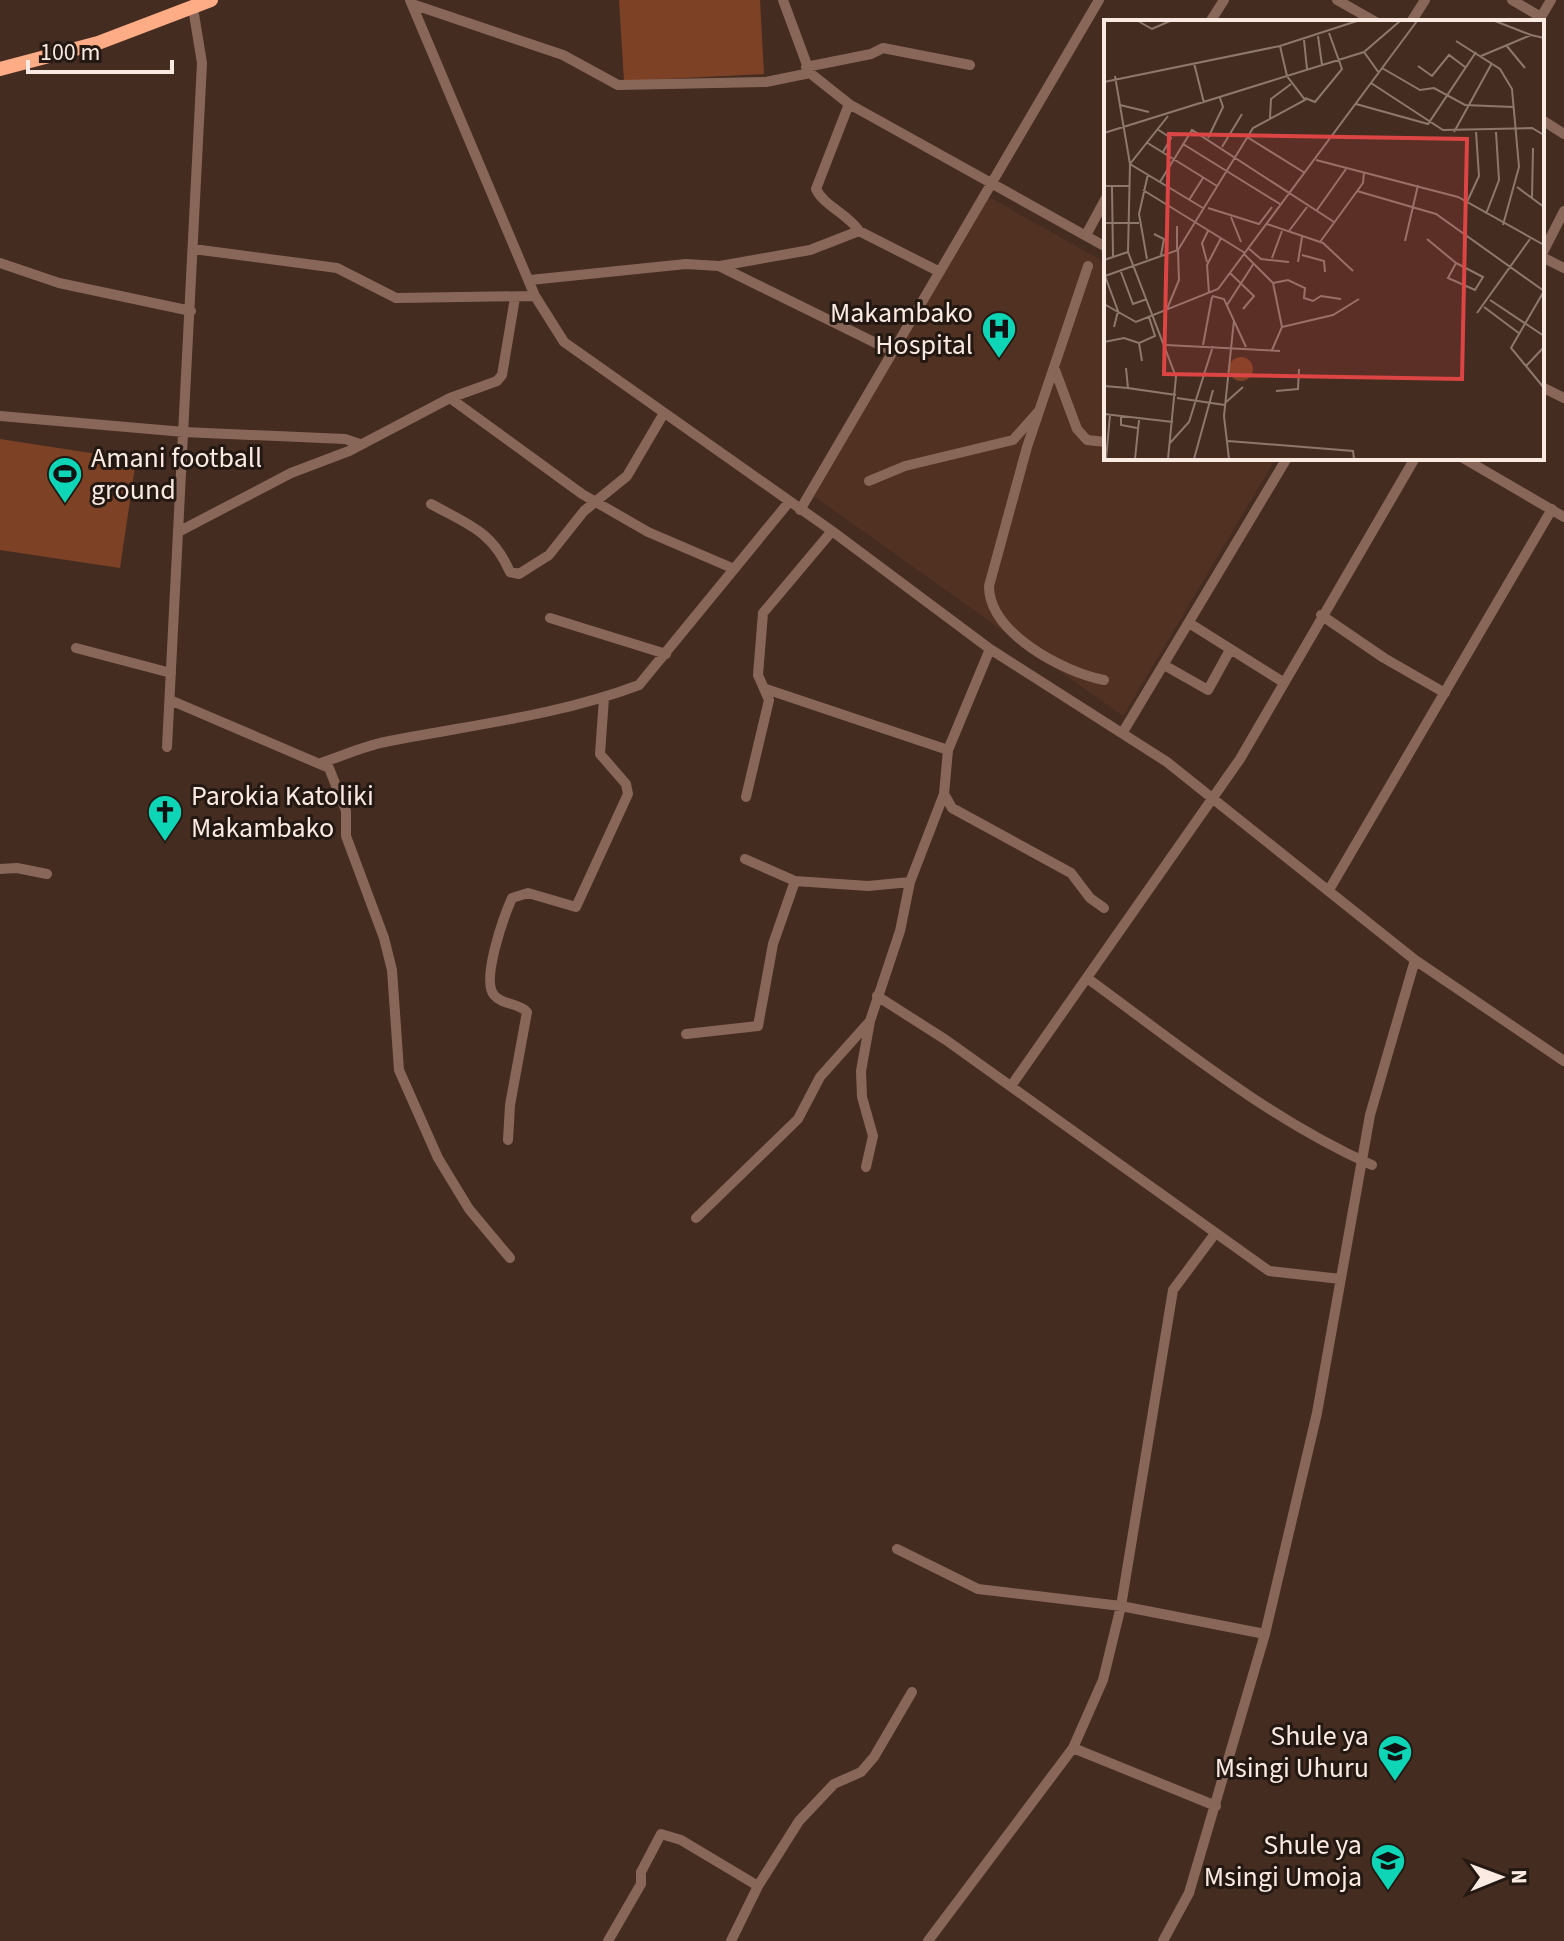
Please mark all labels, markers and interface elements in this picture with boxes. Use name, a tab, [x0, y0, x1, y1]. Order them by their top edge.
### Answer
inset map	[1104, 20, 1544, 460]
scale bar	[28, 24, 172, 74]
text: 100 m	[40, 35, 100, 70]
place label: Makambako Hospital	[830, 293, 973, 365]
hospital icon: Makambako Hospital	[980, 310, 1018, 360]
place label: Amani football ground	[91, 438, 262, 510]
sports icon: Amani football ground	[46, 455, 84, 505]
place label: Parokia Katoliki Makambako	[191, 776, 374, 848]
church icon: Parokia Katoliki Makambako	[146, 793, 184, 843]
place label: Shule ya Msingi Uhuru	[1215, 1716, 1369, 1788]
school or university icon: Shule ya Msingi Uhuru	[1376, 1733, 1414, 1783]
place label: Shule ya Msingi Umoja	[1204, 1825, 1362, 1897]
north arrow	[1460, 1837, 1540, 1917]
school or university icon: Shule ya Msingi Umoja	[1369, 1842, 1407, 1892]
text: N	[1503, 1869, 1535, 1884]

